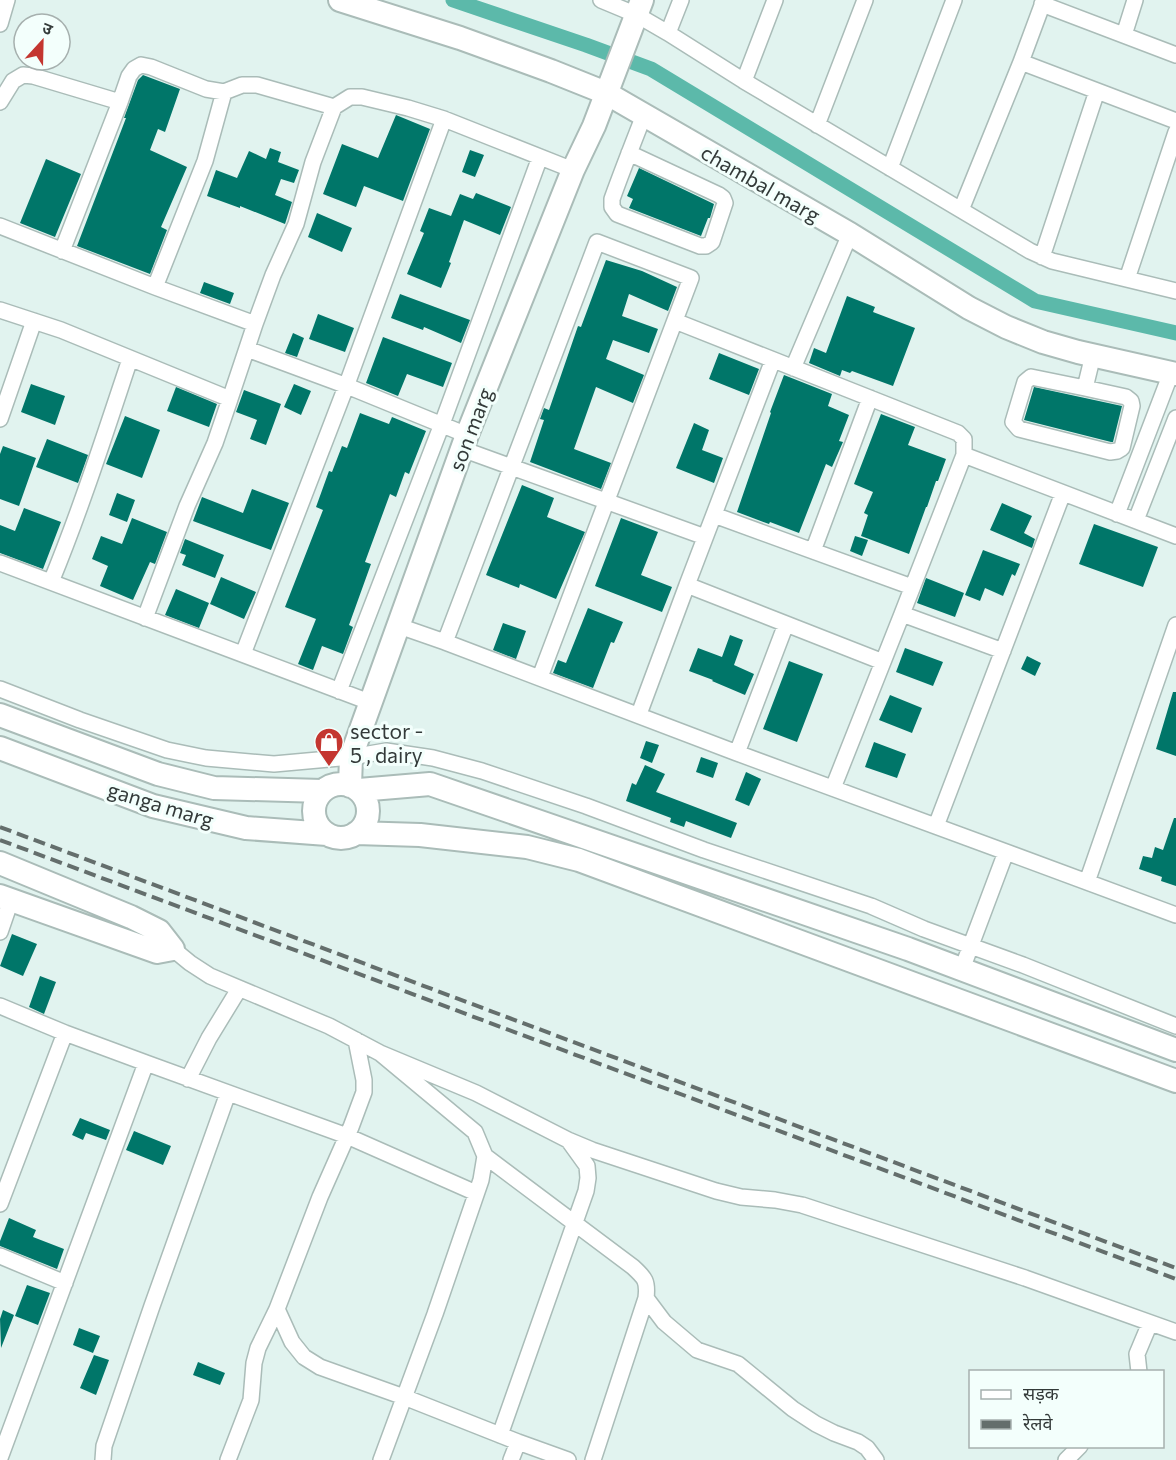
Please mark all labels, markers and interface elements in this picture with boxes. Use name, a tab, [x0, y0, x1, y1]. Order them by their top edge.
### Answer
north arrow	[12, 12, 72, 72]
text: उ	[40, 17, 56, 38]
street label: chambal marg	[697, 139, 825, 227]
street label: son marg	[443, 384, 497, 474]
place label: sector - 5 , dairy	[350, 718, 423, 767]
shop icon: sector - 5 , dairy	[313, 726, 345, 768]
street label: ganga marg	[105, 776, 217, 832]
legend	[969, 1370, 1164, 1448]
text: सड़क	[1023, 1382, 1060, 1404]
text: रेलवे	[1022, 1412, 1054, 1434]

